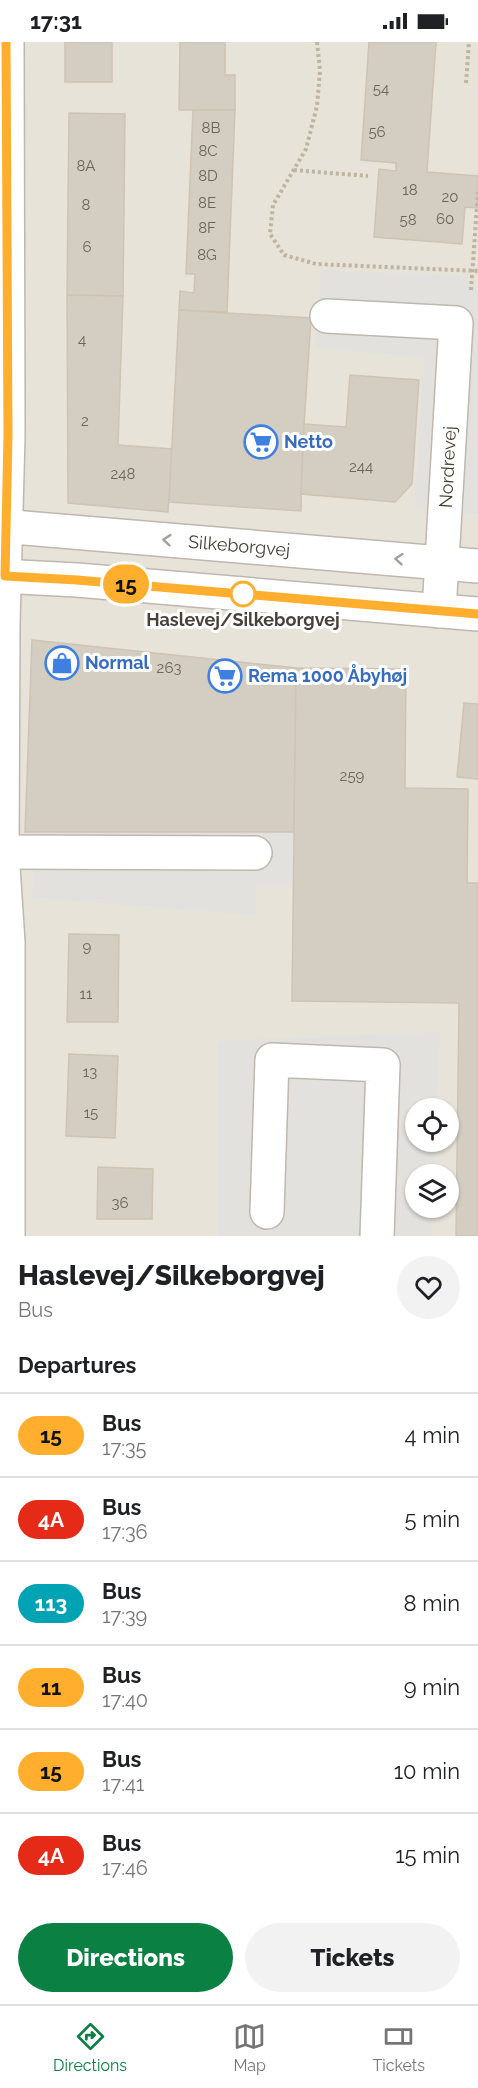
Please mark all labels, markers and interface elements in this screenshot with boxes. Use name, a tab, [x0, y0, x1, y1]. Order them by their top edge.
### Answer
text: 17:31	[30, 8, 82, 34]
house number: 54	[373, 80, 389, 98]
house number: 8B	[202, 119, 220, 137]
house number: 56	[368, 123, 386, 141]
house number: 8C	[198, 142, 218, 160]
house number: 8A	[77, 157, 95, 175]
house number: 8D	[198, 167, 218, 185]
house number: 18	[402, 181, 418, 199]
house number: 20	[442, 188, 459, 206]
house number: 8E	[198, 194, 216, 212]
house number: 8	[82, 196, 91, 214]
house number: 60	[436, 210, 454, 228]
house number: 58	[399, 211, 417, 229]
house number: 8F	[198, 219, 216, 237]
house number: 6	[82, 238, 92, 256]
house number: 8G	[197, 246, 217, 264]
house number: 4	[78, 331, 86, 349]
house number: 2	[81, 412, 89, 430]
supermarket icon: Netto	[243, 424, 279, 460]
street label: Nordrevej	[435, 426, 460, 508]
place label: Netto	[284, 431, 333, 452]
house number: 244	[349, 458, 373, 476]
house number: 248	[111, 465, 136, 483]
street label: Silkeborgvej	[187, 531, 291, 560]
one-way arrow	[163, 534, 172, 547]
one-way arrow	[394, 553, 403, 566]
line badge: 15	[99, 564, 153, 604]
text: 15	[115, 572, 137, 597]
marker: Haslevej/Silkeborgvej	[230, 581, 256, 607]
place label: Haslevej/Silkeborgvej	[146, 609, 340, 630]
shop icon: Normal	[44, 645, 80, 681]
place label: Normal	[85, 652, 150, 673]
supermarket icon: Rema 1000 Åbyhøj	[207, 658, 243, 694]
house number: 263	[157, 659, 181, 677]
place label: Rema 1000 Åbyhøj	[248, 664, 407, 686]
house number: 259	[340, 767, 365, 785]
house number: 9	[83, 938, 92, 956]
house number: 11	[80, 985, 93, 1003]
house number: 13	[83, 1063, 97, 1081]
map controls	[405, 1098, 459, 1218]
button: locate	[405, 1098, 459, 1152]
house number: 15	[84, 1104, 98, 1122]
button: layers	[405, 1164, 459, 1218]
house number: 36	[111, 1194, 129, 1212]
button: heart	[397, 1256, 460, 1319]
text: Haslevej/Silkeborgvej	[18, 1259, 325, 1292]
text: Bus	[18, 1298, 53, 1322]
text: Departures	[18, 1352, 136, 1378]
text: Bus	[102, 1410, 141, 1436]
text: 4 min	[405, 1422, 460, 1448]
text: 15	[40, 1423, 62, 1448]
text: 17:35	[102, 1436, 147, 1460]
text: Bus	[102, 1494, 141, 1520]
text: 5 min	[405, 1506, 460, 1532]
text: 4A	[38, 1507, 64, 1532]
text: 17:36	[102, 1520, 148, 1544]
text: Bus	[102, 1578, 141, 1604]
text: 8 min	[404, 1590, 460, 1616]
text: 113	[35, 1591, 67, 1616]
text: 17:39	[102, 1604, 147, 1628]
text: Bus	[102, 1662, 141, 1688]
text: 9 min	[404, 1674, 460, 1700]
text: 11	[41, 1675, 61, 1700]
text: 17:40	[102, 1688, 148, 1712]
text: Bus	[102, 1746, 141, 1772]
text: 10 min	[394, 1758, 460, 1784]
text: 15	[40, 1759, 62, 1784]
text: 17:41	[102, 1772, 144, 1796]
text: Bus	[102, 1830, 141, 1856]
text: 15 min	[395, 1842, 460, 1868]
text: 4A	[38, 1843, 64, 1868]
text: 17:46	[102, 1856, 148, 1880]
button: Directions	[18, 1923, 233, 1992]
button: Tickets	[245, 1923, 460, 1992]
tab: Directions	[53, 2020, 127, 2075]
tab: Map	[233, 2020, 266, 2075]
tab: Tickets	[372, 2020, 425, 2075]

